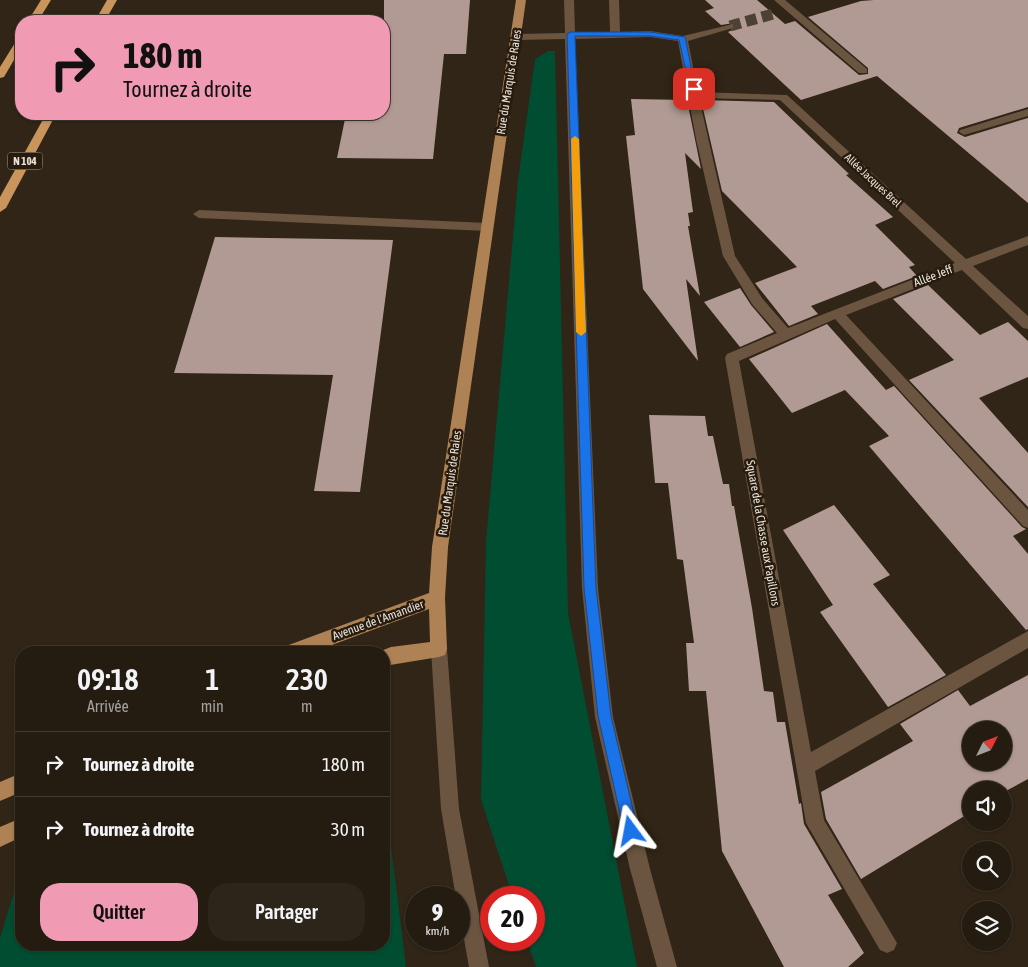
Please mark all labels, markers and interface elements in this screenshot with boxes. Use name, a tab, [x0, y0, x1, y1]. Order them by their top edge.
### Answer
street label: Rue du Marquis de Raies	[494, 29, 524, 135]
icon: right	[40, 35, 105, 100]
text: 180 m	[123, 35, 202, 75]
pin	[673, 68, 715, 110]
icon: arrive	[680, 75, 708, 103]
text: Tournez à droite	[123, 76, 252, 102]
street label: Allée Jacques Brel	[842, 151, 904, 209]
road number: N 104	[8, 153, 42, 170]
street label: Allée Jeff	[912, 262, 955, 290]
street label: Rue du Marquis de Raies	[436, 429, 464, 537]
street label: Square de la Chasse aux Papillons	[743, 459, 783, 607]
street label: Avenue de l'Amandier	[330, 597, 426, 643]
text: 09:18	[77, 662, 139, 696]
text: 1	[205, 662, 219, 696]
text: 230	[286, 662, 328, 696]
text: Arrivée	[87, 697, 129, 715]
text: min	[201, 697, 224, 715]
text: m	[301, 697, 313, 715]
north arrow	[962, 721, 1012, 771]
map controls	[962, 721, 1012, 951]
icon: right	[40, 750, 68, 778]
text: Tournez à droite	[83, 753, 194, 775]
text: 180 m	[322, 753, 365, 775]
button: sound	[962, 781, 1012, 831]
position arrow	[604, 804, 656, 856]
icon: right	[40, 815, 68, 843]
text: Tournez à droite	[83, 818, 194, 840]
text: 30 m	[331, 818, 365, 840]
button: search	[962, 841, 1012, 891]
button: Quitter	[40, 883, 198, 941]
button: Partager	[208, 883, 365, 941]
speed limit sign: 20	[480, 886, 545, 951]
text: 9	[432, 898, 443, 926]
button: layers	[962, 901, 1012, 951]
text: km/h	[426, 924, 449, 938]

